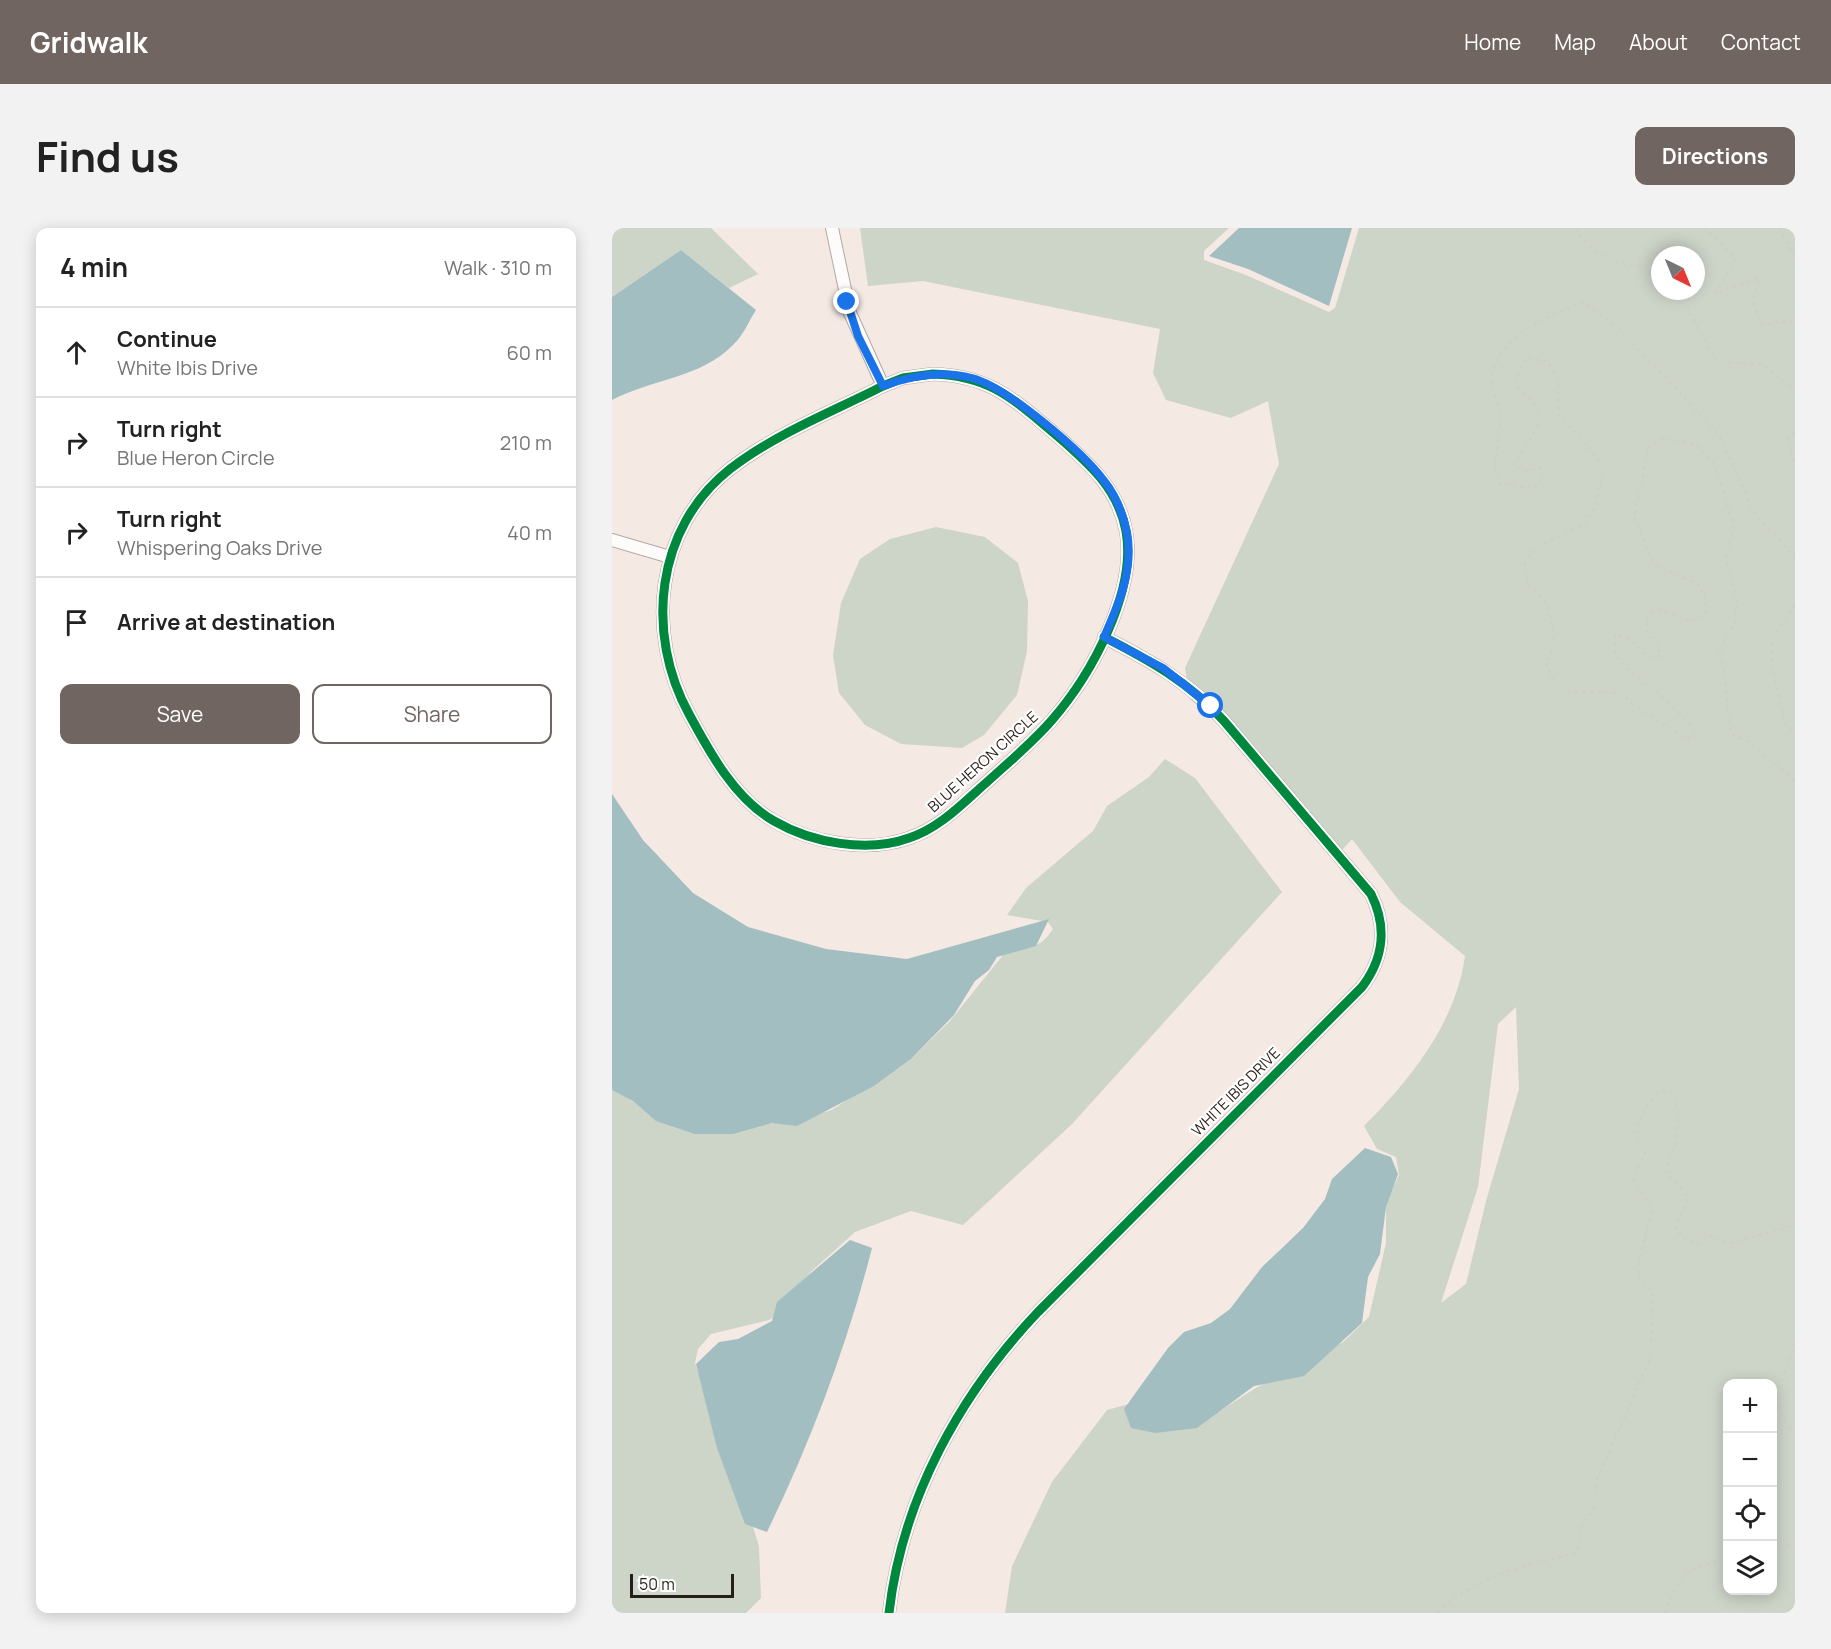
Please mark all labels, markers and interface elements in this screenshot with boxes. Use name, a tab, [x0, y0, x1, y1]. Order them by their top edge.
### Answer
text: Gridwalk	[30, 23, 147, 61]
text: Home	[1464, 28, 1521, 56]
text: Map	[1554, 28, 1596, 56]
text: About	[1629, 28, 1688, 56]
text: Contact	[1721, 28, 1801, 56]
text: Find us	[36, 127, 179, 185]
button: Directions	[1635, 127, 1795, 185]
north arrow	[1651, 246, 1705, 300]
text: 4 min	[60, 249, 128, 285]
text: Walk · 310 m	[444, 254, 552, 281]
route end	[833, 288, 859, 314]
text: Continue	[117, 324, 217, 354]
icon: ahead	[60, 336, 93, 369]
text: 60 m	[506, 339, 552, 366]
text: White Ibis Drive	[117, 354, 258, 381]
text: Turn right	[117, 414, 222, 444]
icon: right	[60, 426, 93, 459]
text: 210 m	[500, 429, 552, 456]
text: Blue Heron Circle	[117, 444, 275, 471]
text: Turn right	[117, 504, 222, 534]
icon: right	[60, 516, 93, 549]
text: 40 m	[507, 519, 552, 546]
text: Whispering Oaks Drive	[117, 534, 322, 561]
icon: arrive	[60, 606, 93, 639]
text: Arrive at destination	[117, 607, 335, 637]
button: Save	[60, 684, 300, 744]
button: Share	[312, 684, 552, 744]
route start	[1197, 692, 1223, 718]
street label: BLUE HERON CIRCLE	[923, 706, 1042, 817]
street label: WHITE IBIS DRIVE	[1187, 1043, 1285, 1141]
map controls	[1723, 1379, 1777, 1595]
button: +	[1723, 1379, 1777, 1433]
button: −	[1723, 1433, 1777, 1487]
button: locate	[1723, 1487, 1777, 1541]
button: layers	[1723, 1541, 1777, 1595]
scale bar	[630, 1571, 734, 1598]
text: 50 m	[639, 1573, 675, 1595]

